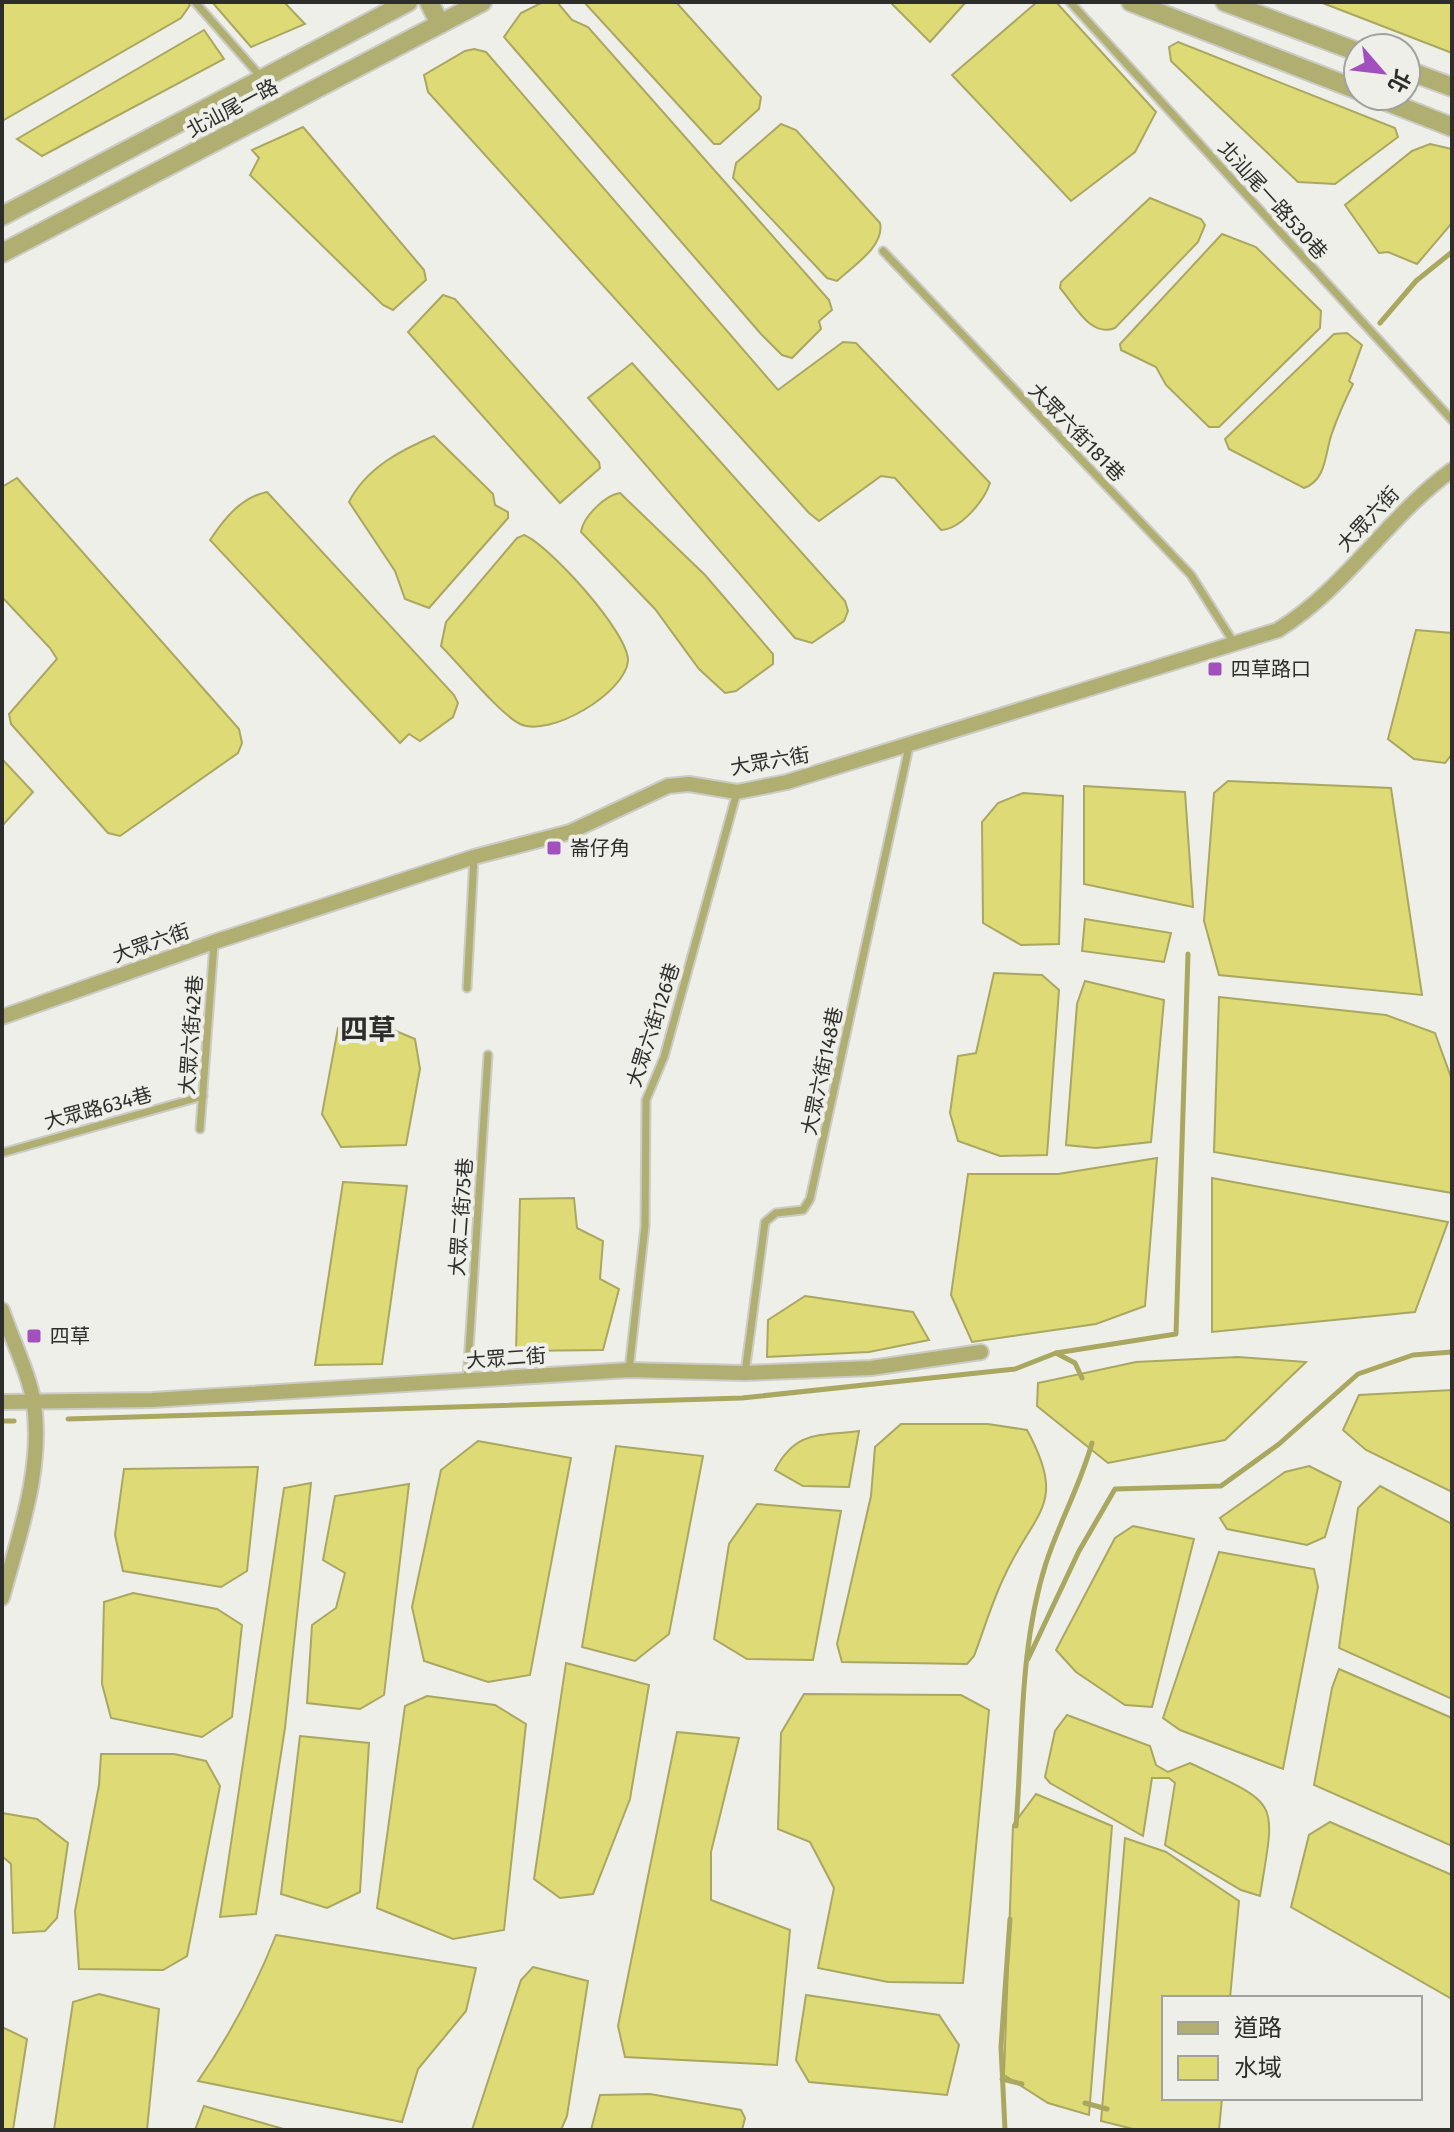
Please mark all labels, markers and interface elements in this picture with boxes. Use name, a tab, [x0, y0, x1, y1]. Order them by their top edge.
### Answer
north arrow	[1342, 32, 1422, 112]
text: 北	[1382, 65, 1416, 97]
street label: 北汕尾一路	[182, 74, 282, 142]
street label: 北汕尾一路530巷	[1214, 136, 1332, 264]
street label: 大眾六街181巷	[1024, 378, 1130, 486]
street label: 大眾六街	[1332, 482, 1404, 556]
place label: 四草路口	[1231, 657, 1311, 681]
marker: 四草路口	[1206, 660, 1224, 678]
street label: 大眾六街	[729, 742, 811, 780]
place label: 崙仔角	[570, 836, 630, 860]
marker: 崙仔角	[545, 839, 563, 857]
street label: 大眾六街	[109, 919, 193, 967]
street label: 大眾六街126巷	[622, 960, 684, 1090]
street label: 大眾六街42巷	[175, 974, 207, 1096]
street label: 大眾六街148巷	[797, 1005, 847, 1137]
district label: 四草	[340, 1013, 396, 1046]
street label: 大眾路634巷	[41, 1082, 155, 1134]
street label: 大眾二街75巷	[445, 1157, 477, 1277]
place label: 四草	[50, 1324, 90, 1348]
marker: 四草	[25, 1327, 43, 1345]
street label: 大眾二街	[465, 1343, 547, 1373]
legend	[1162, 1996, 1422, 2100]
text: 道路	[1234, 2014, 1282, 2042]
text: 水域	[1234, 2054, 1282, 2082]

